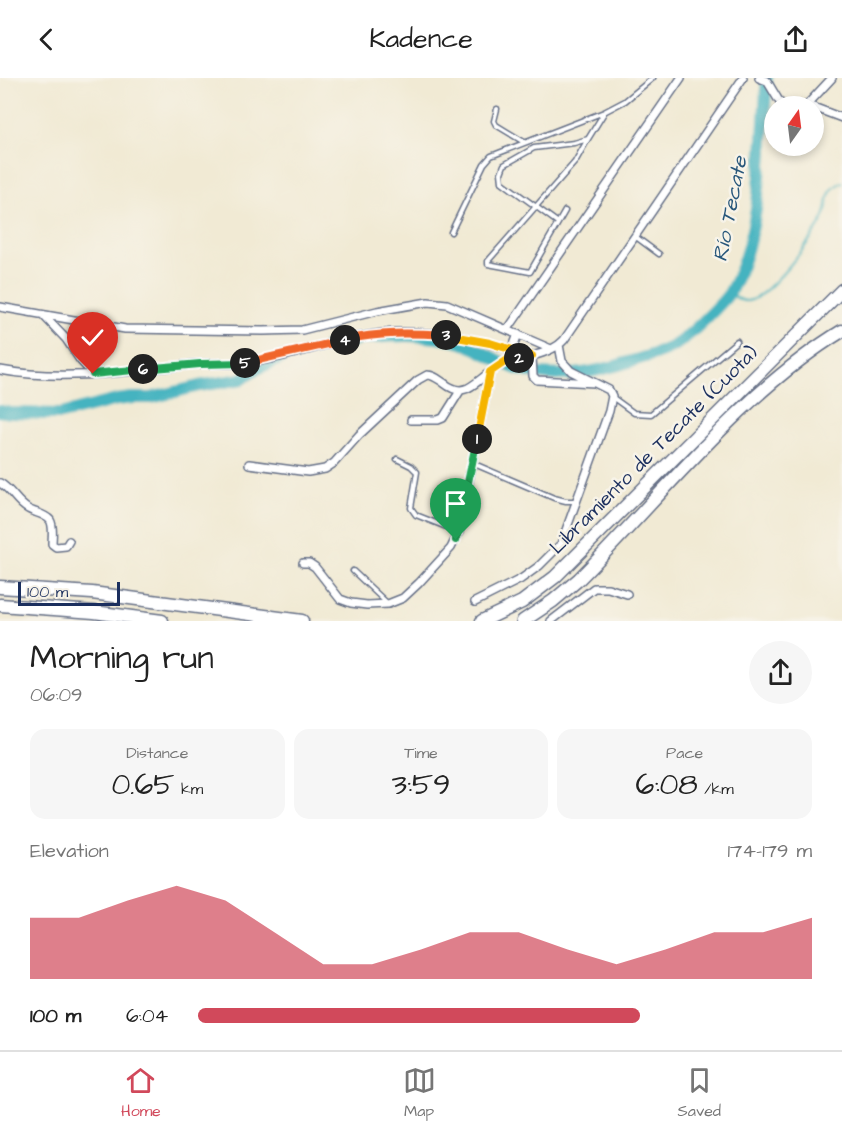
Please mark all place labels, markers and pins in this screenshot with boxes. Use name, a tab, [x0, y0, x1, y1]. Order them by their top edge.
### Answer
pin	[67, 312, 118, 374]
pin: 3	[431, 320, 461, 350]
pin: 4	[330, 325, 360, 355]
pin: 2	[504, 343, 534, 373]
pin: 5	[230, 348, 260, 378]
pin: 6	[128, 354, 158, 384]
pin: 1	[462, 424, 492, 454]
pin	[430, 478, 481, 540]

